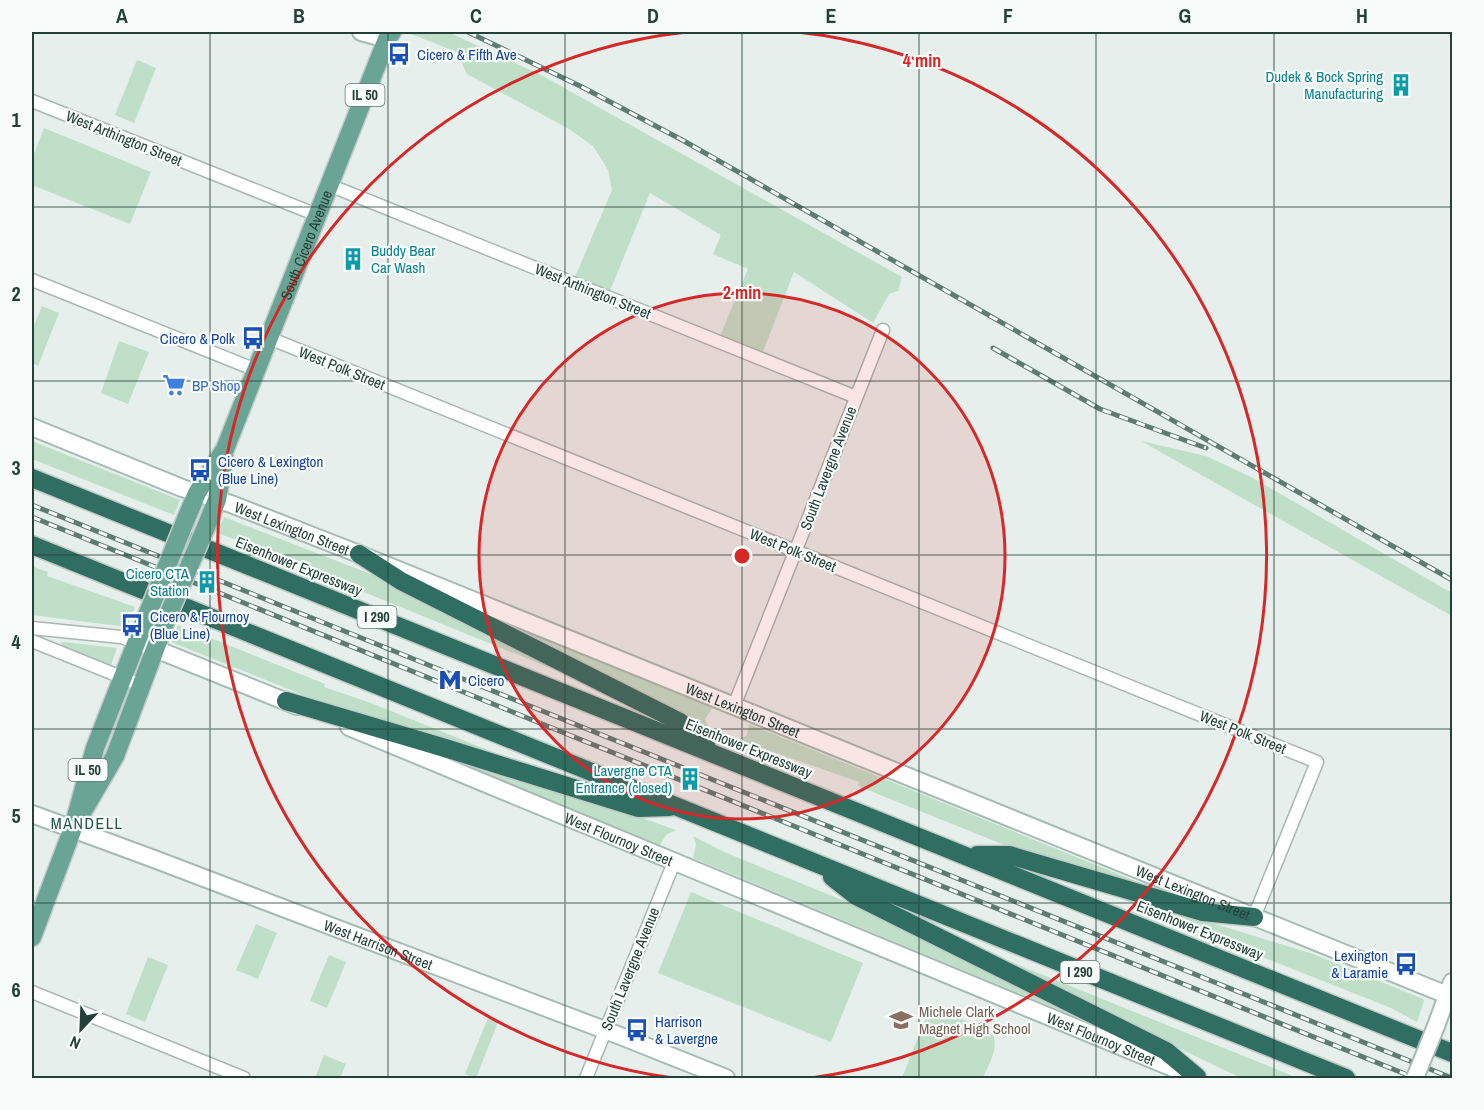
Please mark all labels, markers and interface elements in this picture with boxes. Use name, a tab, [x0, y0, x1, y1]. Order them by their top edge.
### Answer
text: A	[116, 2, 128, 29]
text: B	[293, 2, 305, 29]
text: C	[470, 2, 482, 29]
text: D	[647, 2, 659, 29]
text: E	[826, 2, 837, 29]
text: F	[1003, 2, 1013, 29]
text: G	[1179, 2, 1191, 29]
text: H	[1356, 2, 1368, 29]
bus stop icon: Cicero & Fifth Ave	[386, 41, 412, 67]
place label: Cicero & Fifth Ave	[417, 44, 517, 65]
text: 4 min	[903, 48, 941, 73]
place label: Dudek & Bock Spring Manufacturing	[1265, 66, 1383, 104]
building icon: Dudek & Bock Spring Manufacturing	[1388, 72, 1414, 98]
road number: IL 50	[346, 84, 385, 106]
street label: West Arthington Street	[63, 105, 186, 171]
text: 1	[11, 106, 21, 133]
street label: South Cicero Avenue	[275, 187, 337, 303]
place label: Buddy Bear Car Wash	[371, 240, 435, 278]
building icon: Buddy Bear Car Wash	[340, 246, 366, 272]
street label: West Arthington Street	[532, 258, 655, 324]
text: 2	[11, 280, 21, 307]
text: 2 min	[723, 280, 761, 305]
bus stop icon: Cicero & Polk	[240, 325, 266, 351]
place label: Cicero & Polk	[160, 328, 236, 349]
street label: West Polk Street	[296, 341, 389, 395]
supermarket icon: BP Shop	[161, 372, 187, 398]
place label: BP Shop	[192, 375, 241, 396]
street label: South Lavergne Avenue	[795, 403, 861, 533]
place label: Cicero & Lexington (Blue Line)	[218, 451, 323, 489]
text: 3	[11, 454, 21, 481]
bus stop icon: Cicero & Lexington (Blue Line)	[187, 457, 213, 483]
street label: West Lexington Street	[232, 496, 353, 560]
street label: West Polk Street	[747, 523, 840, 577]
street label: Eisenhower Expressway	[233, 531, 366, 601]
centre of rings	[732, 546, 752, 566]
place label: Cicero CTA Station	[126, 563, 190, 601]
building icon: Cicero CTA Station	[194, 569, 220, 595]
place label: Cicero & Flournoy (Blue Line)	[150, 606, 250, 644]
road number: I 290	[358, 606, 397, 628]
bus stop icon: Cicero & Flournoy (Blue Line)	[119, 612, 145, 638]
text: 4	[11, 628, 21, 655]
metro station icon: Cicero	[437, 667, 463, 693]
place label: Cicero	[468, 670, 504, 691]
street label: West Lexington Street	[682, 677, 804, 742]
street label: West Polk Street	[1197, 705, 1290, 759]
street label: Eisenhower Expressway	[683, 713, 816, 783]
road number: IL 50	[68, 759, 107, 781]
place label: Lavergne CTA Entrance (closed)	[576, 760, 673, 798]
building icon: Lavergne CTA Entrance (closed)	[677, 766, 703, 792]
text: 5	[11, 802, 21, 829]
street label: West Flournoy Street	[561, 807, 677, 871]
district label: MANDELL	[51, 812, 123, 834]
street label: West Lexington Street	[1133, 860, 1254, 925]
street label: Eisenhower Expressway	[1134, 895, 1267, 965]
street label: South Lavergne Avenue	[596, 904, 664, 1034]
street label: West Harrison Street	[321, 914, 436, 975]
place label: Lexington & Laramie	[1331, 945, 1388, 983]
bus stop icon: Lexington & Laramie	[1393, 951, 1419, 977]
road number: I 290	[1060, 961, 1100, 983]
text: 6	[11, 976, 21, 1003]
north arrow	[51, 999, 111, 1059]
place label: Michele Clark Magnet High School	[919, 1001, 1030, 1039]
street label: West Flournoy Street	[1044, 1006, 1159, 1070]
school or university icon: Michele Clark Magnet High School	[888, 1007, 914, 1033]
place label: Harrison & Lavergne	[655, 1011, 718, 1049]
bus stop icon: Harrison & Lavergne	[624, 1017, 650, 1043]
text: N	[66, 1031, 84, 1055]

